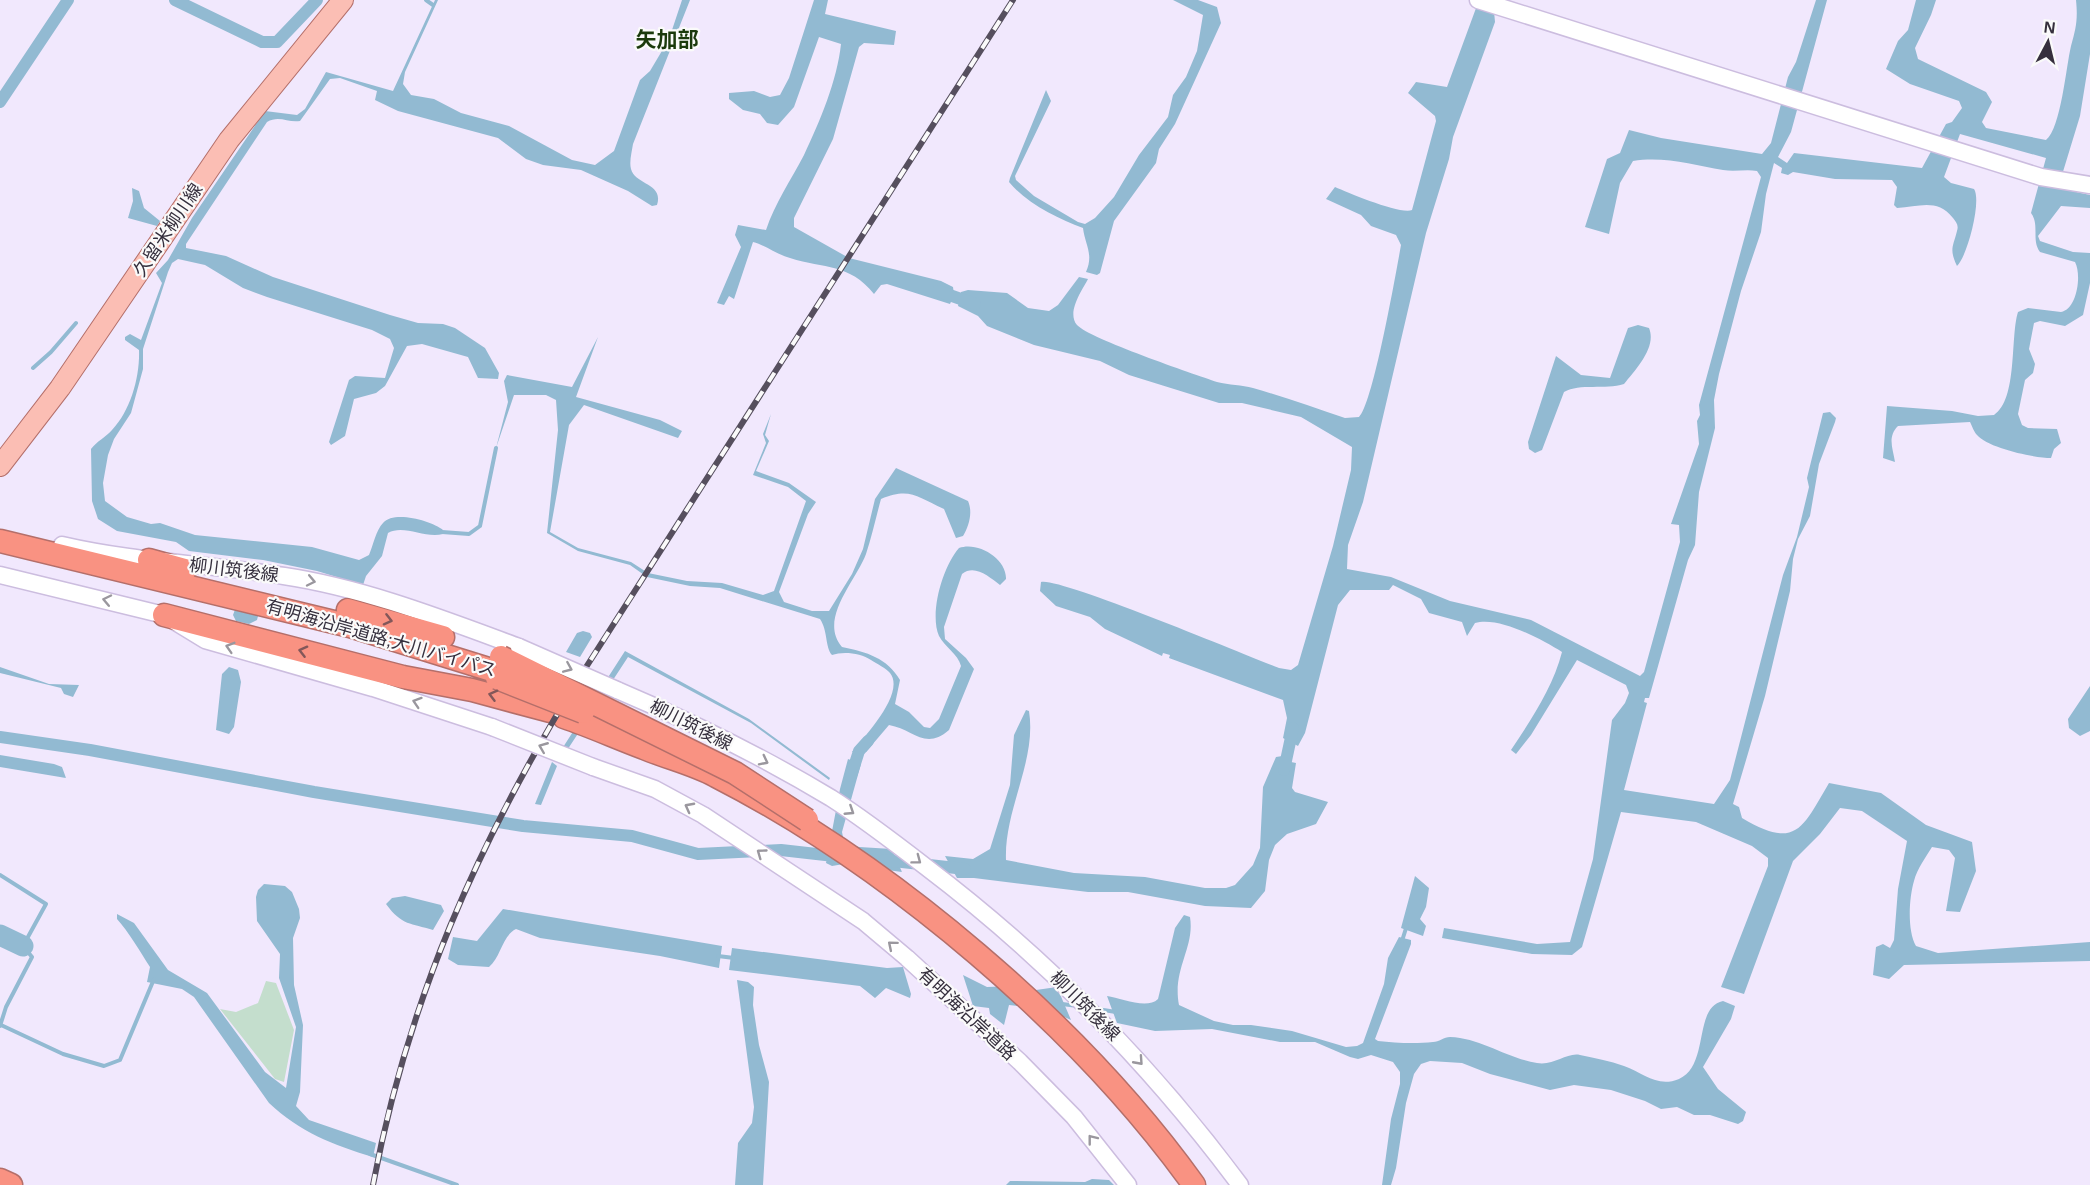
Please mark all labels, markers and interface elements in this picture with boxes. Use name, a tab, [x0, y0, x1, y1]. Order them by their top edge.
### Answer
north arrow	[2018, 12, 2078, 72]
text: N	[2043, 18, 2057, 37]
district label: 矢加部	[636, 28, 699, 51]
street label: 久留米柳川線	[130, 180, 206, 280]
street label: 柳川筑後線	[188, 555, 280, 585]
one-way arrow	[305, 574, 315, 587]
one-way arrow	[102, 594, 112, 607]
street label: 有明海沿岸道路;大川バイパス	[264, 595, 498, 681]
one-way arrow	[383, 613, 393, 626]
one-way arrow	[225, 642, 236, 654]
one-way arrow	[299, 646, 309, 658]
one-way arrow	[562, 661, 573, 673]
one-way arrow	[488, 690, 498, 703]
street label: 柳川筑後線	[646, 696, 736, 754]
one-way arrow	[412, 697, 423, 709]
one-way arrow	[538, 742, 549, 754]
one-way arrow	[758, 754, 769, 766]
one-way arrow	[685, 803, 695, 814]
one-way arrow	[844, 804, 855, 815]
one-way arrow	[756, 849, 767, 860]
one-way arrow	[911, 852, 922, 863]
one-way arrow	[888, 941, 899, 952]
street label: 有明海沿岸道路	[914, 964, 1020, 1064]
street label: 柳川筑後線	[1046, 967, 1124, 1045]
one-way arrow	[1131, 1054, 1142, 1065]
one-way arrow	[1088, 1135, 1099, 1146]

